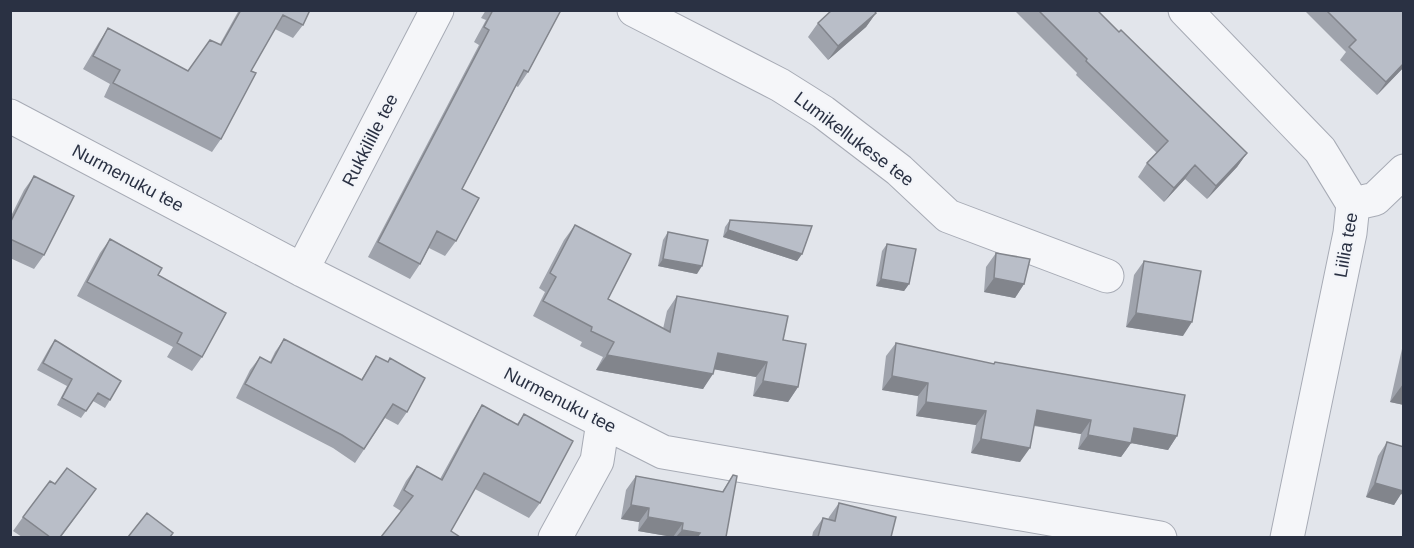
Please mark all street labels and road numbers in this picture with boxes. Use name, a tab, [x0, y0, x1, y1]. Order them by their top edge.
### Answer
street label: Lumikellukese tee	[790, 88, 918, 190]
street label: Rukkilille tee	[338, 90, 402, 190]
street label: Nurmenuku tee	[69, 140, 187, 216]
street label: Liilia tee	[1330, 211, 1362, 279]
street label: Nurmenuku tee	[501, 363, 619, 437]

